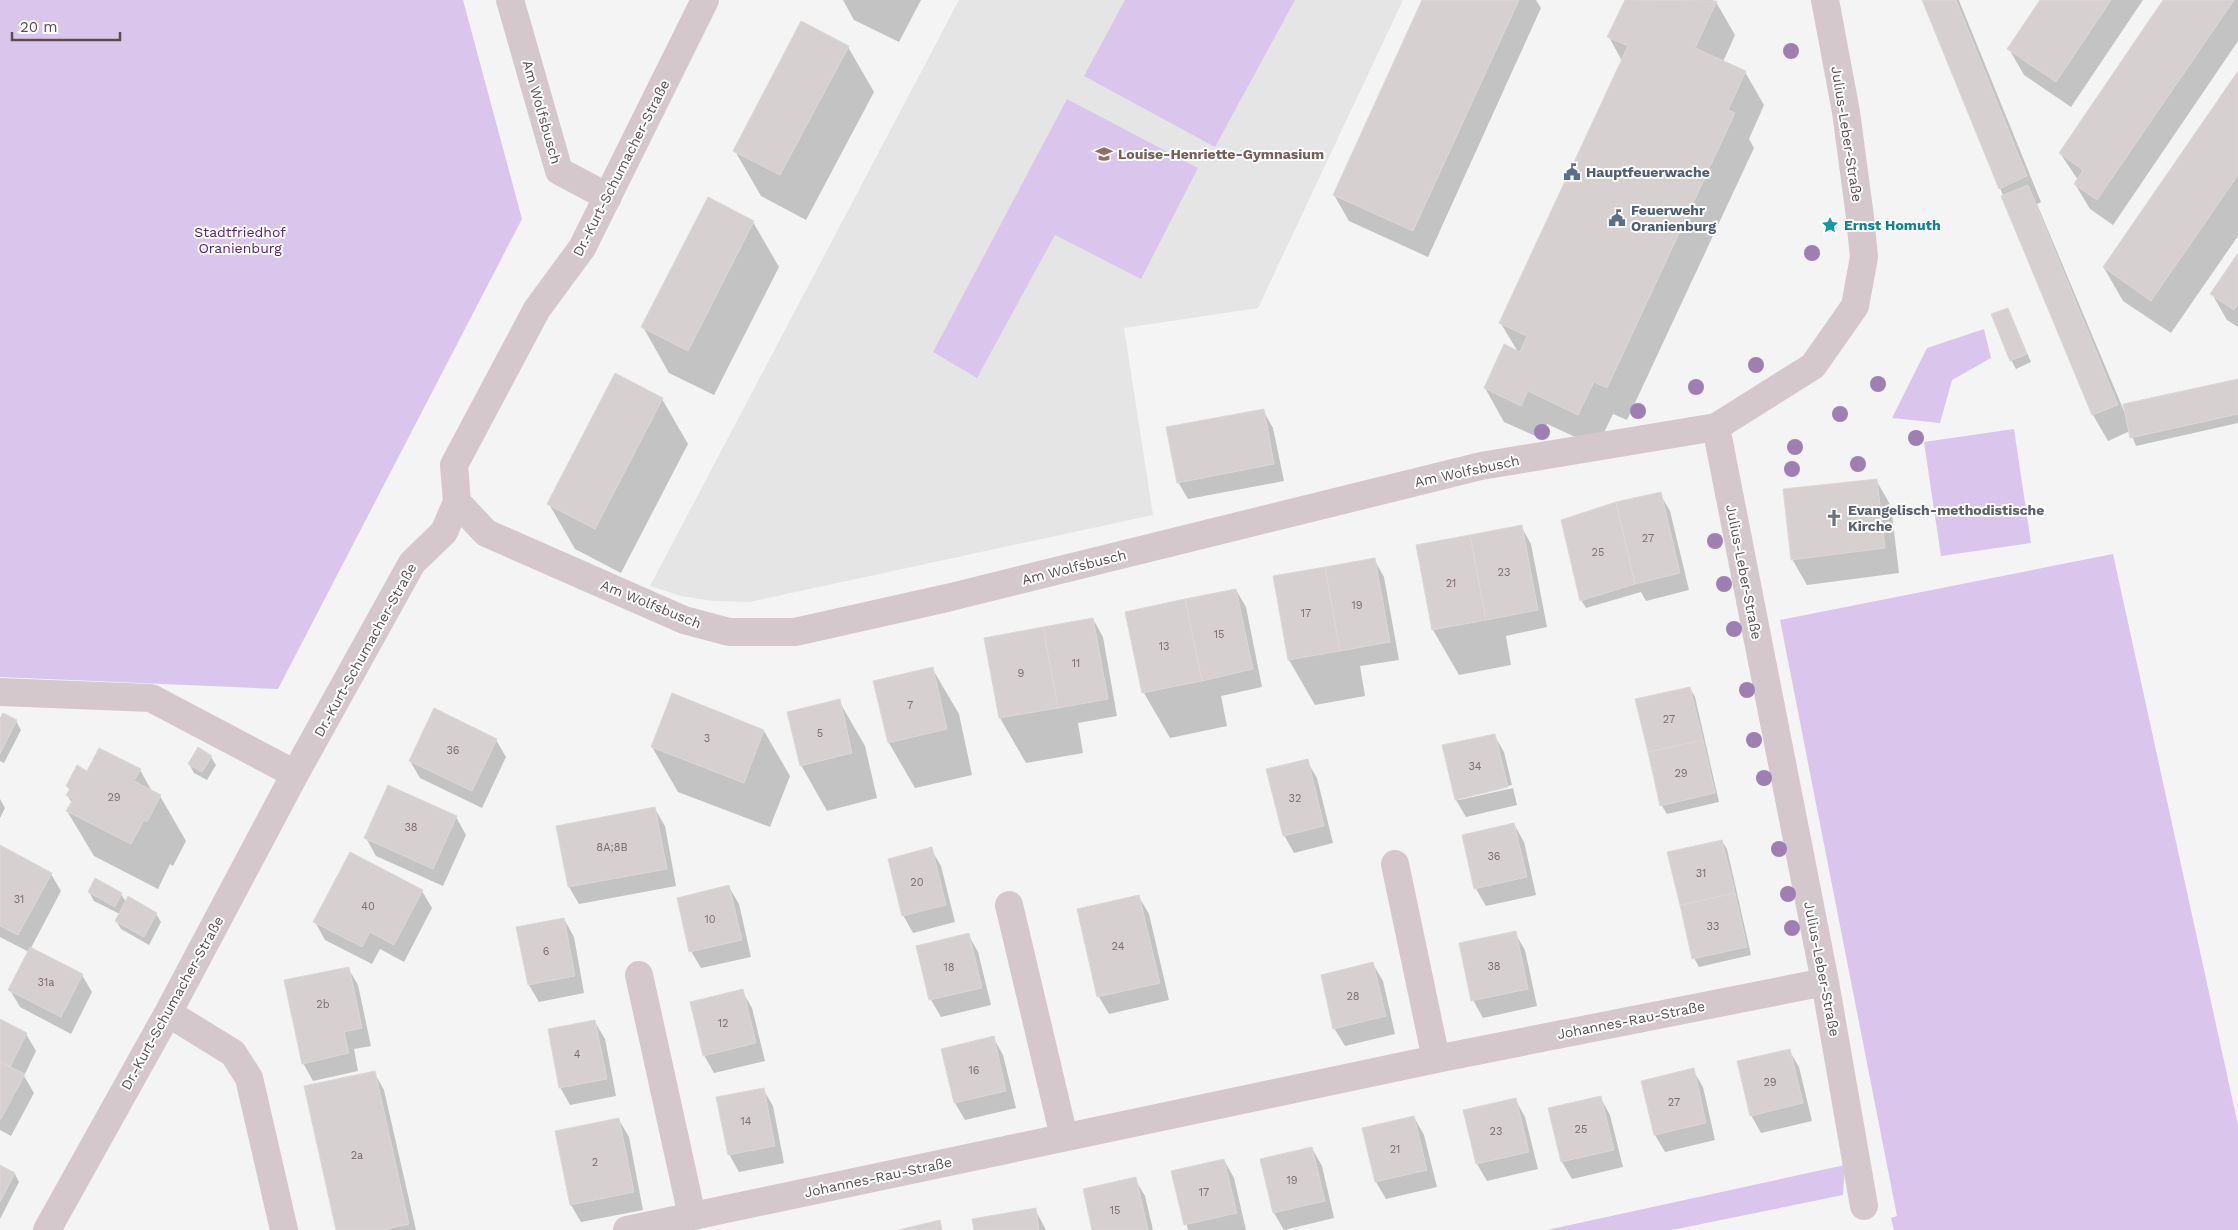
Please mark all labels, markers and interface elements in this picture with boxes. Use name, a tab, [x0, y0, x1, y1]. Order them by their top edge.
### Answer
scale bar	[12, 10, 120, 42]
text: 20 m	[20, 18, 58, 36]
street label: Am Wolfsbusch	[520, 58, 564, 166]
street label: Julius-Leber-Straße	[1828, 65, 1866, 203]
street label: Dr.-Kurt-Schumacher-Straße	[569, 77, 673, 259]
school or university icon: Louise-Henriette-Gymnasium	[1094, 144, 1114, 164]
place label: Louise-Henriette-Gymnasium	[1118, 146, 1324, 162]
public building icon: Hauptfeuerwache	[1562, 162, 1582, 182]
place label: Hauptfeuerwache	[1586, 164, 1710, 180]
place label: Feuerwehr Oranienburg	[1631, 202, 1716, 234]
public building icon: Feuerwehr Oranienburg	[1607, 208, 1627, 228]
place icon: Ernst Homuth	[1820, 215, 1840, 235]
place label: Ernst Homuth	[1844, 217, 1941, 233]
park label: Stadtfriedhof Oranienburg	[194, 224, 286, 256]
street label: Am Wolfsbusch	[1413, 452, 1521, 490]
place label: Evangelisch-methodistische Kirche	[1848, 502, 2044, 534]
street label: Julius-Leber-Straße	[1723, 503, 1765, 641]
church icon: Evangelisch-methodistische Kirche	[1824, 508, 1844, 528]
house number: 27	[1642, 532, 1654, 545]
street label: Am Wolfsbusch	[1020, 546, 1128, 588]
house number: 25	[1592, 546, 1604, 559]
street label: Dr.-Kurt-Schumacher-Straße	[311, 560, 419, 740]
house number: 23	[1498, 566, 1510, 579]
street label: Am Wolfsbusch	[598, 577, 704, 631]
house number: 21	[1446, 577, 1456, 590]
house number: 19	[1351, 599, 1363, 612]
house number: 17	[1301, 607, 1311, 620]
house number: 15	[1214, 628, 1224, 641]
house number: 13	[1159, 640, 1169, 653]
house number: 11	[1072, 657, 1080, 670]
house number: 9	[1018, 667, 1025, 680]
house number: 7	[907, 699, 913, 712]
house number: 27	[1663, 713, 1675, 726]
house number: 5	[817, 727, 823, 740]
house number: 3	[704, 732, 710, 745]
house number: 36	[446, 744, 460, 757]
house number: 34	[1468, 760, 1482, 773]
house number: 29	[1674, 767, 1688, 780]
house number: 29	[107, 791, 121, 804]
house number: 32	[1289, 792, 1301, 805]
house number: 38	[404, 821, 418, 834]
house number: 8A;8B	[596, 841, 628, 854]
house number: 36	[1487, 850, 1501, 863]
house number: 31	[1696, 867, 1706, 880]
house number: 20	[910, 876, 924, 889]
house number: 31	[14, 893, 24, 906]
house number: 40	[361, 900, 375, 913]
street label: Julius-Leber-Straße	[1801, 900, 1843, 1038]
street label: Dr.-Kurt-Schumacher-Straße	[118, 913, 226, 1093]
house number: 10	[704, 913, 716, 926]
house number: 33	[1707, 920, 1719, 933]
house number: 24	[1112, 940, 1125, 953]
house number: 6	[543, 945, 550, 958]
house number: 38	[1487, 960, 1501, 973]
house number: 18	[943, 961, 955, 974]
house number: 31a	[38, 976, 54, 989]
house number: 28	[1346, 990, 1360, 1003]
house number: 2b	[316, 998, 330, 1011]
street label: Johannes-Rau-Straße	[1556, 998, 1706, 1042]
house number: 12	[718, 1017, 728, 1030]
house number: 4	[574, 1048, 581, 1061]
house number: 16	[969, 1064, 980, 1077]
house number: 29	[1763, 1076, 1777, 1089]
house number: 27	[1668, 1096, 1680, 1109]
house number: 14	[740, 1115, 752, 1128]
house number: 25	[1575, 1123, 1587, 1136]
house number: 23	[1490, 1125, 1502, 1138]
house number: 21	[1390, 1143, 1400, 1156]
house number: 2a	[351, 1149, 363, 1162]
street label: Johannes-Rau-Straße	[803, 1154, 953, 1200]
house number: 2	[592, 1156, 598, 1169]
house number: 19	[1286, 1174, 1298, 1187]
house number: 17	[1199, 1186, 1209, 1199]
house number: 15	[1110, 1204, 1120, 1217]

